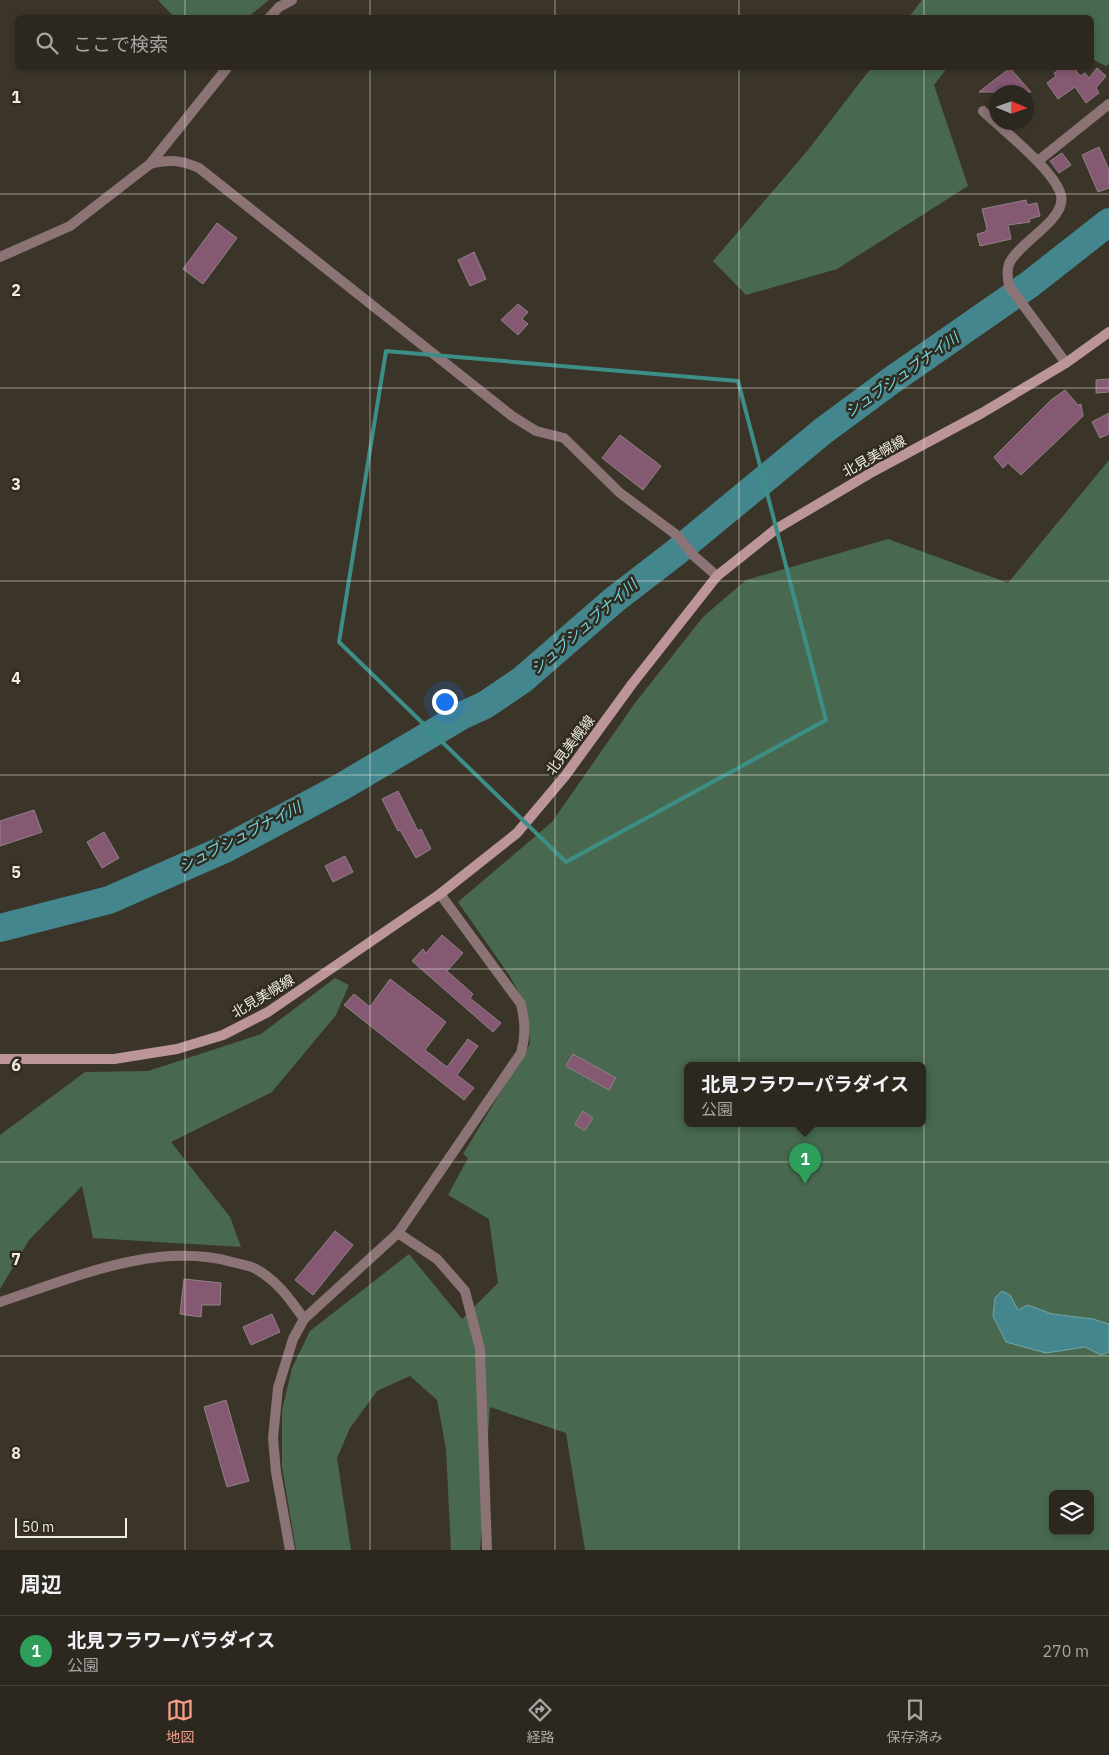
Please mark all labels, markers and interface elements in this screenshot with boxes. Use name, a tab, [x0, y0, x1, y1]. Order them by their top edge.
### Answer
search box	[15, 15, 1094, 70]
icon: search	[33, 29, 61, 57]
text: ここで検索	[73, 32, 168, 56]
north arrow	[989, 85, 1034, 130]
text: 1	[11, 87, 21, 107]
text: 2	[11, 280, 21, 300]
water label: シュブシュブナイ川	[841, 327, 964, 421]
street label: 北見美幌線	[839, 431, 909, 481]
text: 3	[11, 474, 21, 494]
water label: シュブシュブナイ川	[526, 574, 642, 678]
text: 4	[11, 668, 21, 688]
your location	[432, 689, 458, 715]
street label: 北見美幌線	[542, 712, 598, 778]
water label: シュブシュブナイ川	[175, 797, 306, 876]
text: 5	[11, 862, 21, 882]
street label: 北見美幌線	[228, 970, 298, 1022]
text: 6	[11, 1055, 21, 1075]
popup	[684, 1062, 926, 1127]
text: 北見フラワーパラダイス	[701, 1072, 909, 1096]
text: 公園	[701, 1099, 733, 1119]
pin: 1	[789, 1143, 821, 1184]
text: 7	[11, 1249, 21, 1269]
text: 8	[11, 1443, 21, 1463]
map controls	[1049, 1490, 1094, 1535]
button: layers	[1049, 1490, 1094, 1535]
scale bar	[15, 1515, 128, 1538]
text: 50 m	[22, 1518, 54, 1536]
text: 周辺	[20, 1570, 62, 1598]
text: 北見フラワーパラダイス	[67, 1628, 275, 1652]
text: 1	[31, 1641, 41, 1661]
text: 270 m	[1042, 1641, 1089, 1661]
text: 公園	[67, 1655, 99, 1675]
tab: 地図	[166, 1696, 194, 1746]
tab: 経路	[526, 1696, 554, 1746]
tab: 保存済み	[887, 1696, 943, 1746]

